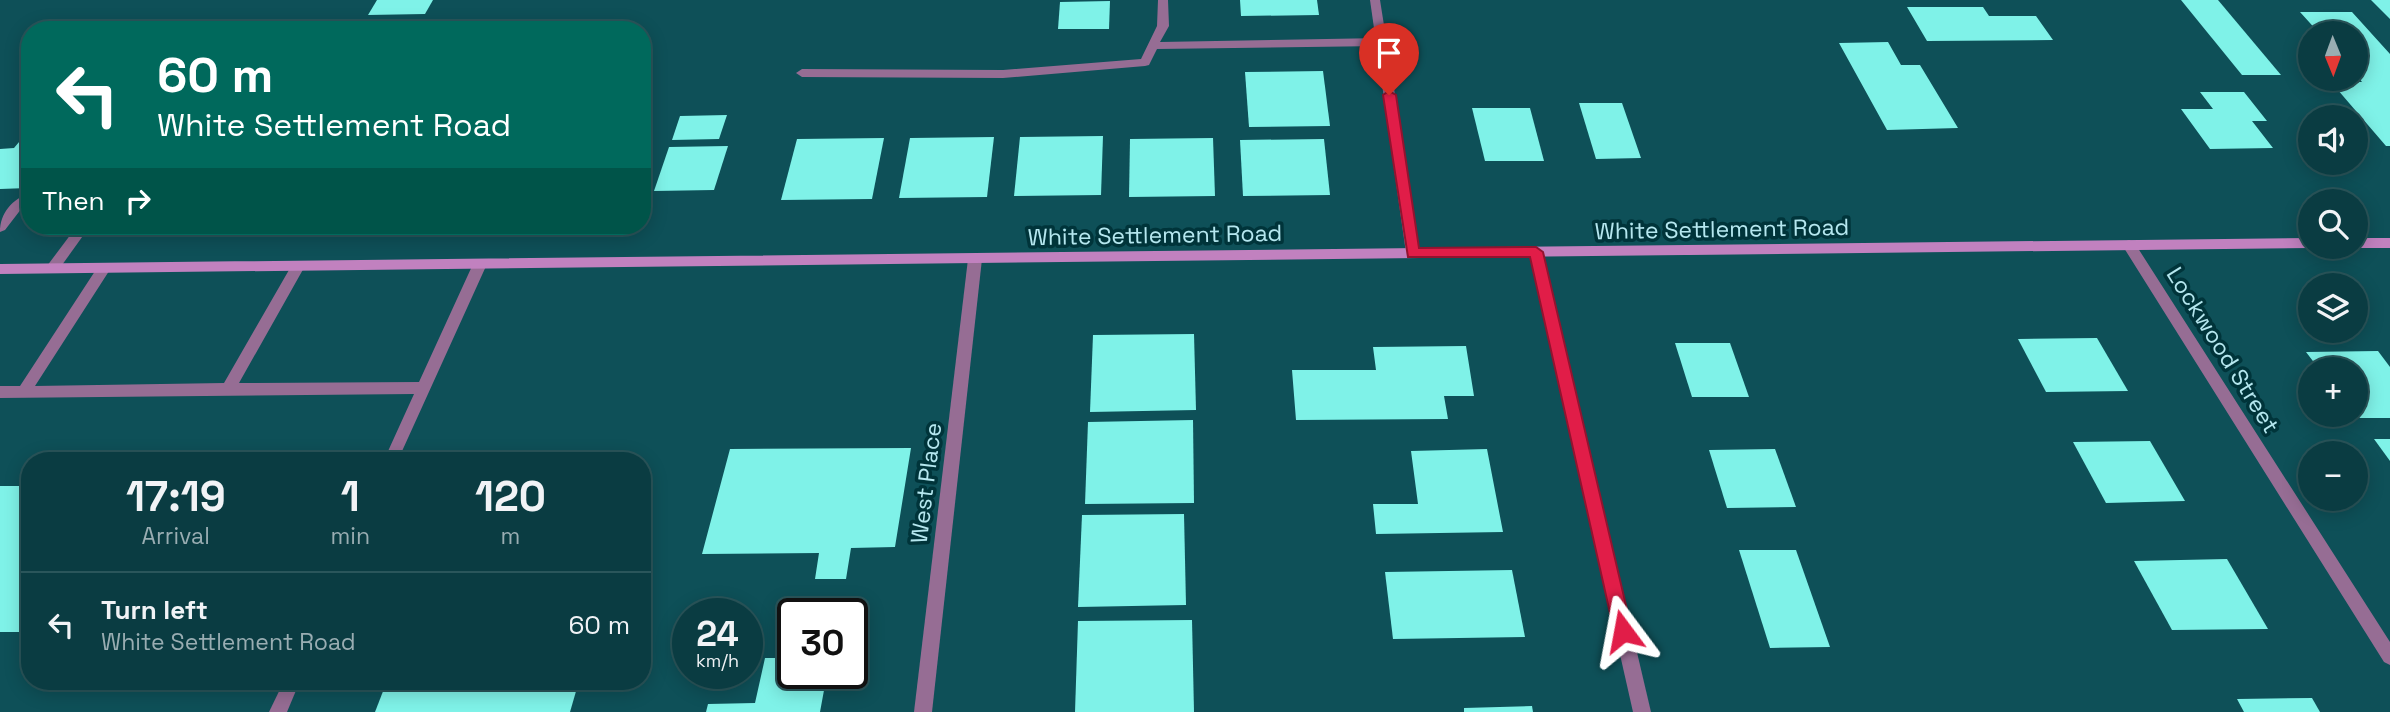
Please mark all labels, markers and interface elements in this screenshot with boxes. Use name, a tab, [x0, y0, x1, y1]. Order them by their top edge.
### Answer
north arrow	[2298, 21, 2368, 91]
map controls	[2298, 21, 2368, 511]
pin	[1359, 23, 1419, 95]
icon: arrive	[1370, 34, 1408, 72]
text: 60 m	[157, 44, 273, 106]
icon: left	[42, 49, 133, 140]
text: White Settlement Road	[157, 105, 511, 145]
button: sound	[2298, 105, 2368, 175]
icon: right	[119, 182, 157, 220]
text: Then	[42, 184, 105, 218]
button: search	[2298, 189, 2368, 259]
street label: White Settlement Road	[1594, 212, 1850, 246]
street label: White Settlement Road	[1027, 218, 1283, 252]
street label: Lockwood Street	[2160, 261, 2286, 439]
button: layers	[2298, 273, 2368, 343]
button: +	[2298, 357, 2368, 427]
street label: West Place	[904, 421, 948, 545]
button: −	[2298, 441, 2368, 511]
text: 17:19	[126, 470, 226, 523]
text: 1	[341, 470, 360, 523]
text: 120	[475, 470, 546, 523]
text: Arrival	[142, 521, 210, 551]
text: min	[331, 521, 370, 551]
text: m	[501, 521, 520, 551]
text: Turn left	[101, 593, 208, 627]
position arrow	[1586, 594, 1660, 668]
speed limit sign: 30	[777, 598, 868, 689]
icon: left	[42, 606, 80, 644]
text: 60 m	[568, 608, 630, 642]
text: 24	[696, 612, 739, 656]
text: White Settlement Road	[101, 627, 356, 657]
text: km/h	[696, 649, 739, 672]

